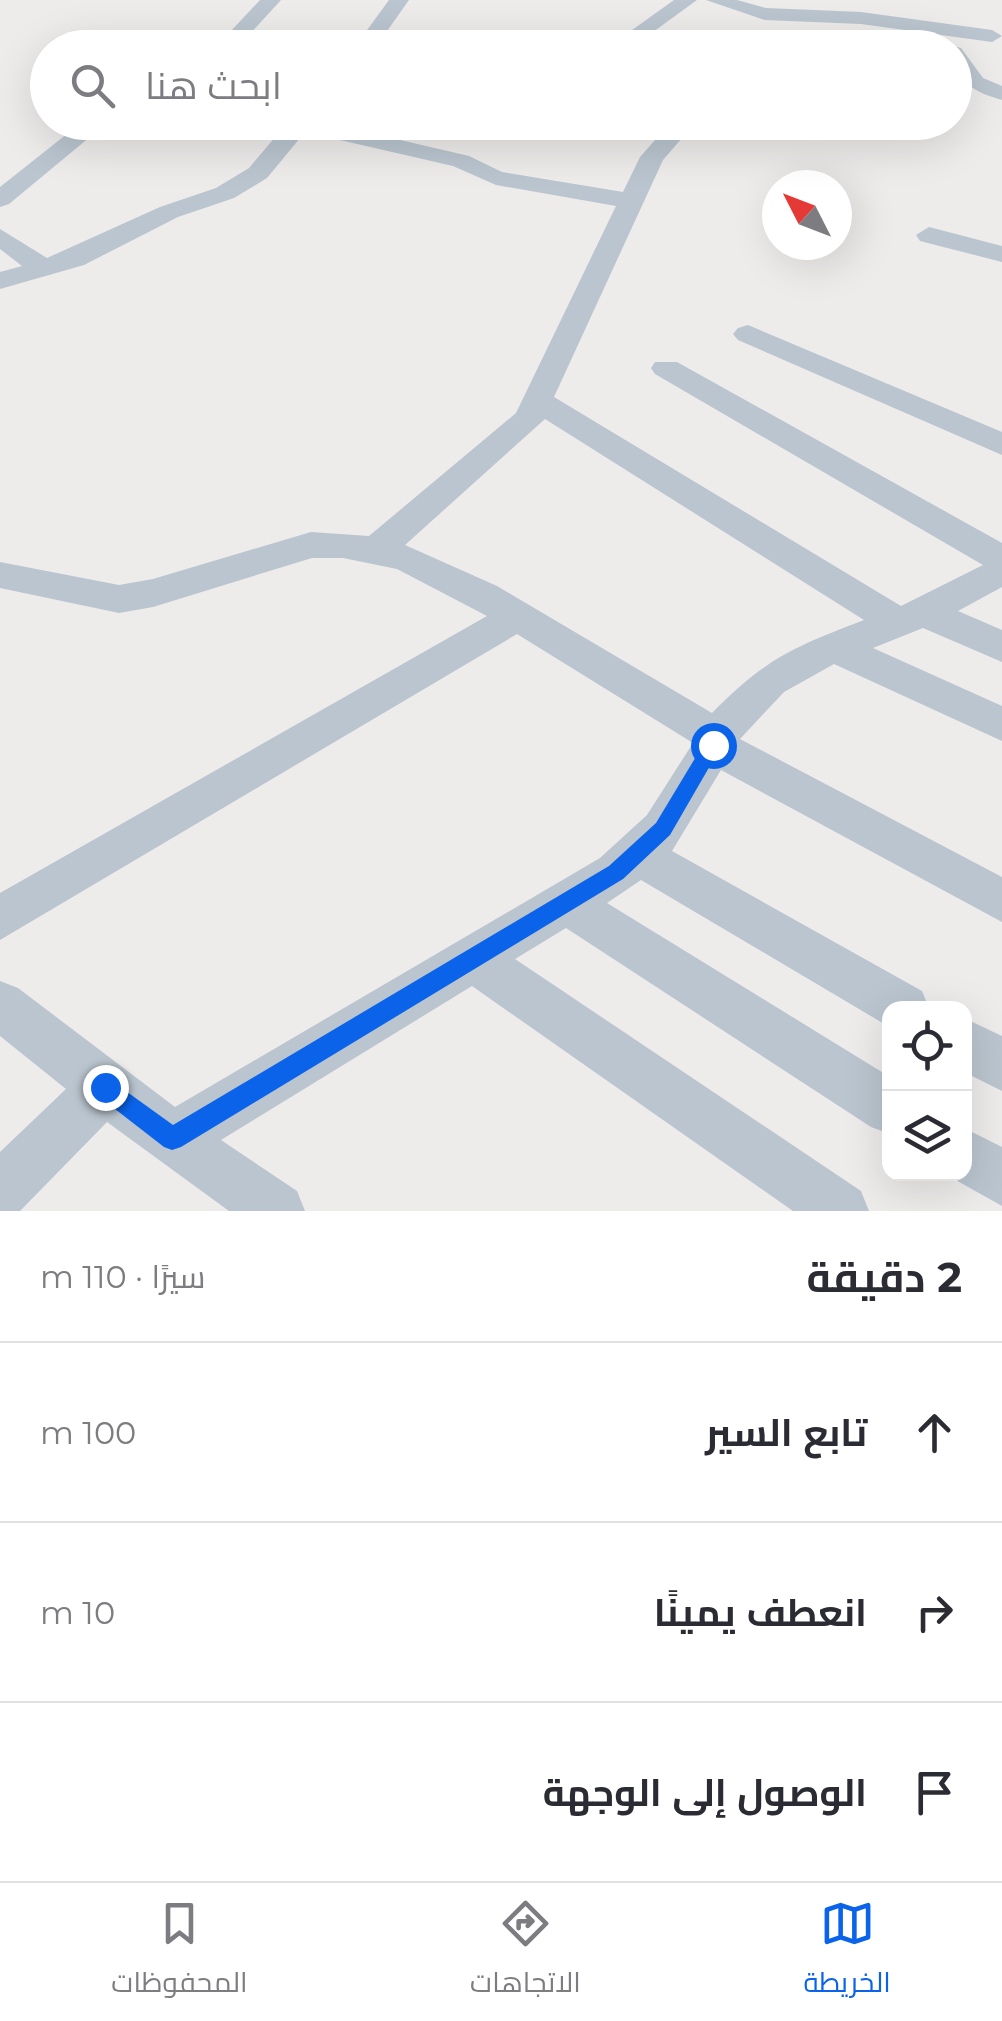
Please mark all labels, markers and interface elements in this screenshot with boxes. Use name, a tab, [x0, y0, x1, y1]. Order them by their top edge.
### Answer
search box	[30, 30, 972, 140]
icon: search	[65, 58, 120, 113]
text: ابحث هنا	[145, 62, 282, 109]
north arrow	[762, 170, 852, 260]
route start	[691, 723, 737, 769]
map controls	[882, 1001, 972, 1181]
button: locate	[882, 1001, 972, 1091]
route end	[83, 1065, 129, 1111]
button: layers	[882, 1091, 972, 1181]
text: 2 دقيقة	[807, 1251, 962, 1303]
text: سيرًا · 110 m	[40, 1257, 206, 1296]
icon: ahead	[907, 1405, 962, 1460]
text: تابع السير	[705, 1409, 867, 1456]
text: 100 m	[40, 1413, 136, 1452]
icon: right	[907, 1585, 962, 1640]
text: انعطف يمينًا	[654, 1589, 867, 1636]
text: 10 m	[40, 1593, 115, 1632]
icon: arrive	[907, 1765, 962, 1820]
text: الوصول إلى الوجهة	[543, 1769, 867, 1816]
tab: المحفوظات	[111, 1896, 248, 2008]
tab: الاتجاهات	[470, 1896, 581, 2008]
tab: الخريطة	[803, 1896, 891, 2008]

